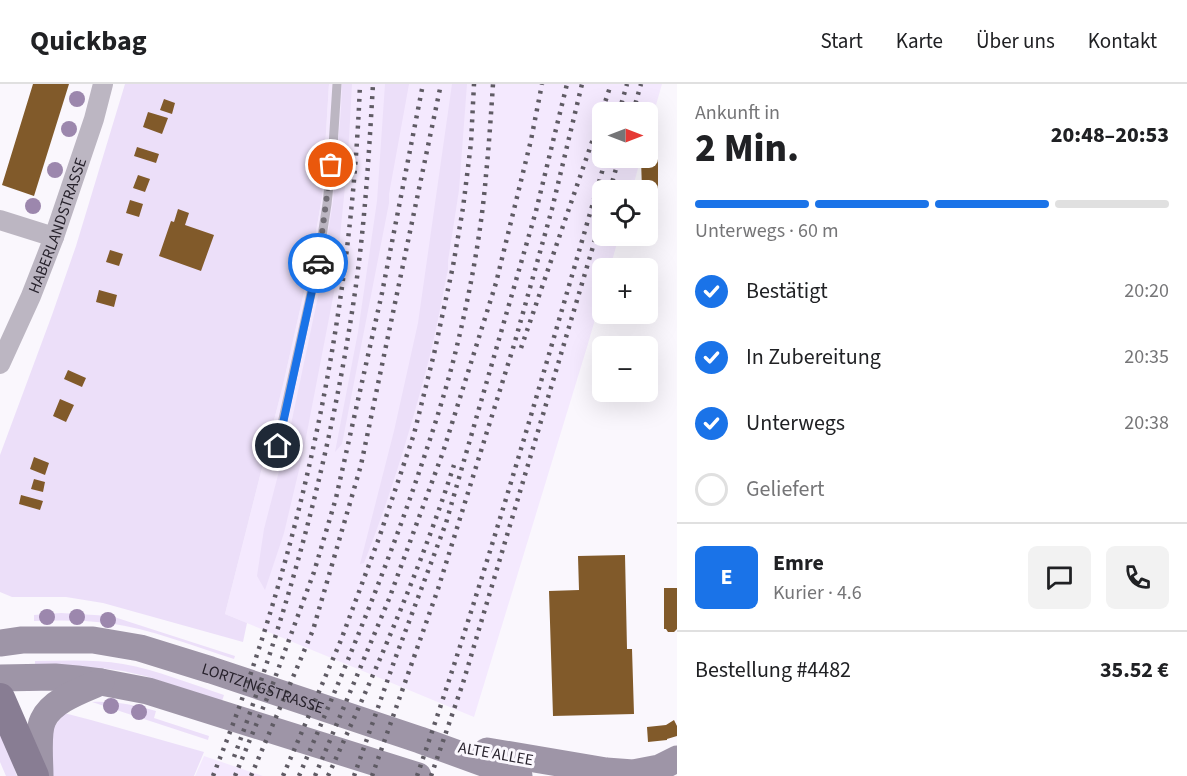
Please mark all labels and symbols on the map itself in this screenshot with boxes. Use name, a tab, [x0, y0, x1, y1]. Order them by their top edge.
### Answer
north arrow	[592, 102, 658, 168]
pin	[305, 139, 356, 190]
street label: HABERLANDSTRASSE	[23, 155, 92, 297]
courier	[288, 233, 348, 293]
pin	[252, 420, 303, 471]
street label: LORTZINGSTRASSE	[199, 658, 327, 719]
street label: ALTE ALLEE	[457, 737, 535, 771]

